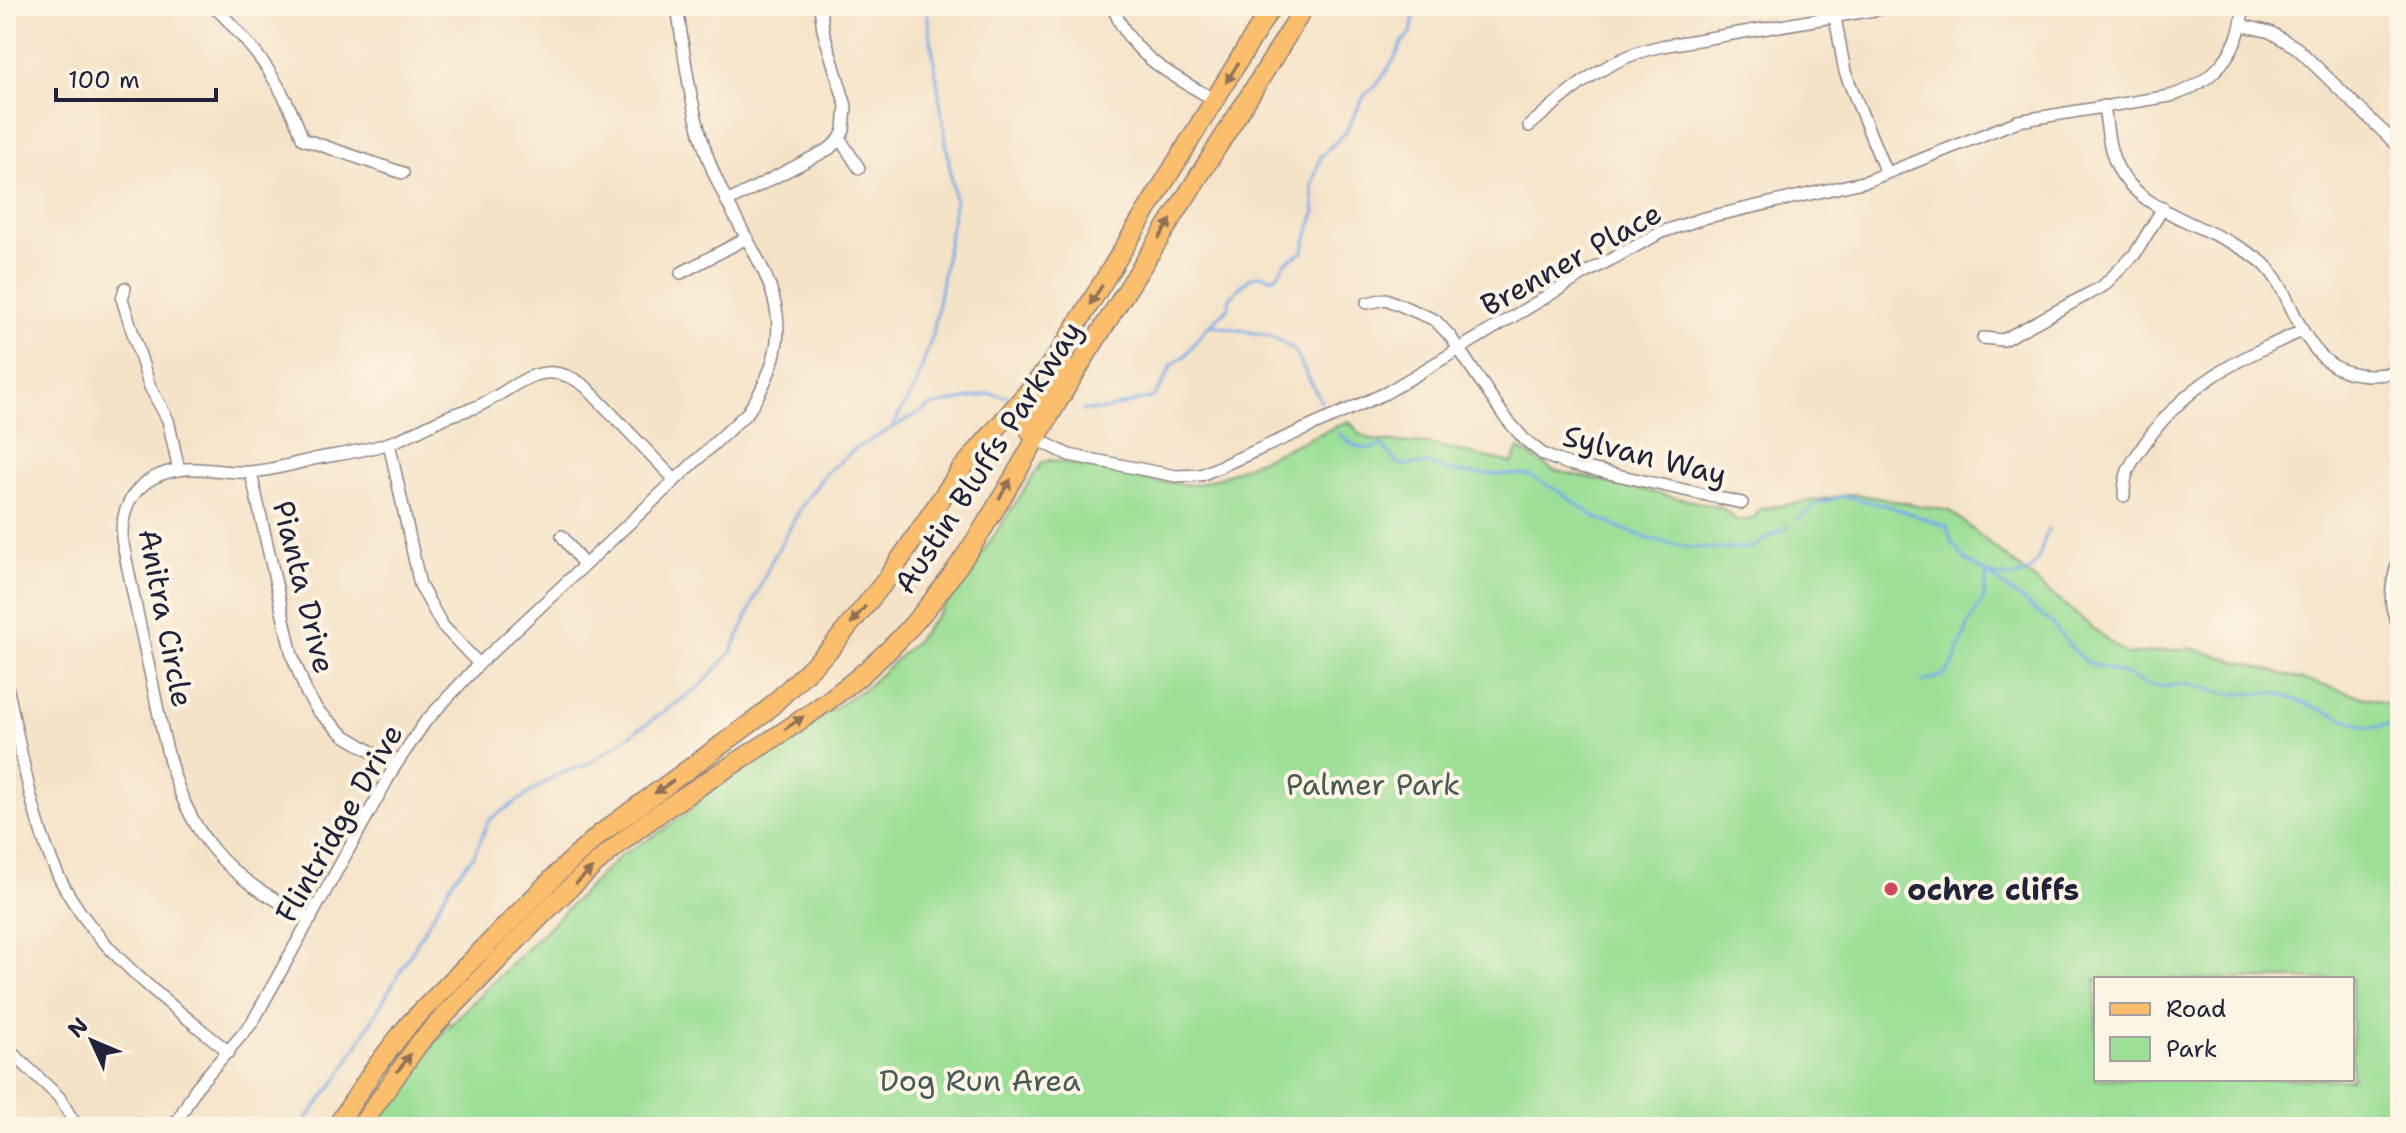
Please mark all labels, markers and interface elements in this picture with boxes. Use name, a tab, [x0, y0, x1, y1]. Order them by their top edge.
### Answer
scale bar	[56, 52, 216, 102]
one-way arrow	[1224, 62, 1239, 83]
text: 100 m	[68, 64, 140, 96]
street label: Brenner Place	[1473, 192, 1669, 326]
one-way arrow	[1158, 219, 1173, 240]
one-way arrow	[1089, 284, 1104, 305]
street label: Austin Bluffs Parkway	[884, 313, 1092, 601]
street label: Sylvan Way	[1559, 415, 1731, 495]
one-way arrow	[998, 478, 1012, 500]
street label: Pianta Drive	[263, 496, 345, 678]
street label: Anitra Circle	[129, 525, 203, 711]
one-way arrow	[850, 606, 868, 625]
street label: Flintridge Drive	[266, 716, 412, 930]
one-way arrow	[784, 716, 805, 731]
park label: Palmer Park	[1286, 764, 1460, 805]
one-way arrow	[654, 779, 675, 794]
one-way arrow	[574, 867, 593, 886]
place label: ochre cliffs	[1907, 869, 2079, 910]
marker: ochre cliffs	[1882, 880, 1900, 898]
legend	[2094, 977, 2354, 1081]
text: Road	[2166, 993, 2226, 1025]
north arrow	[52, 1001, 132, 1081]
text: N	[61, 1011, 94, 1044]
text: Park	[2166, 1033, 2218, 1065]
one-way arrow	[396, 1053, 412, 1073]
park label: Dog Run Area	[879, 1060, 1081, 1101]

